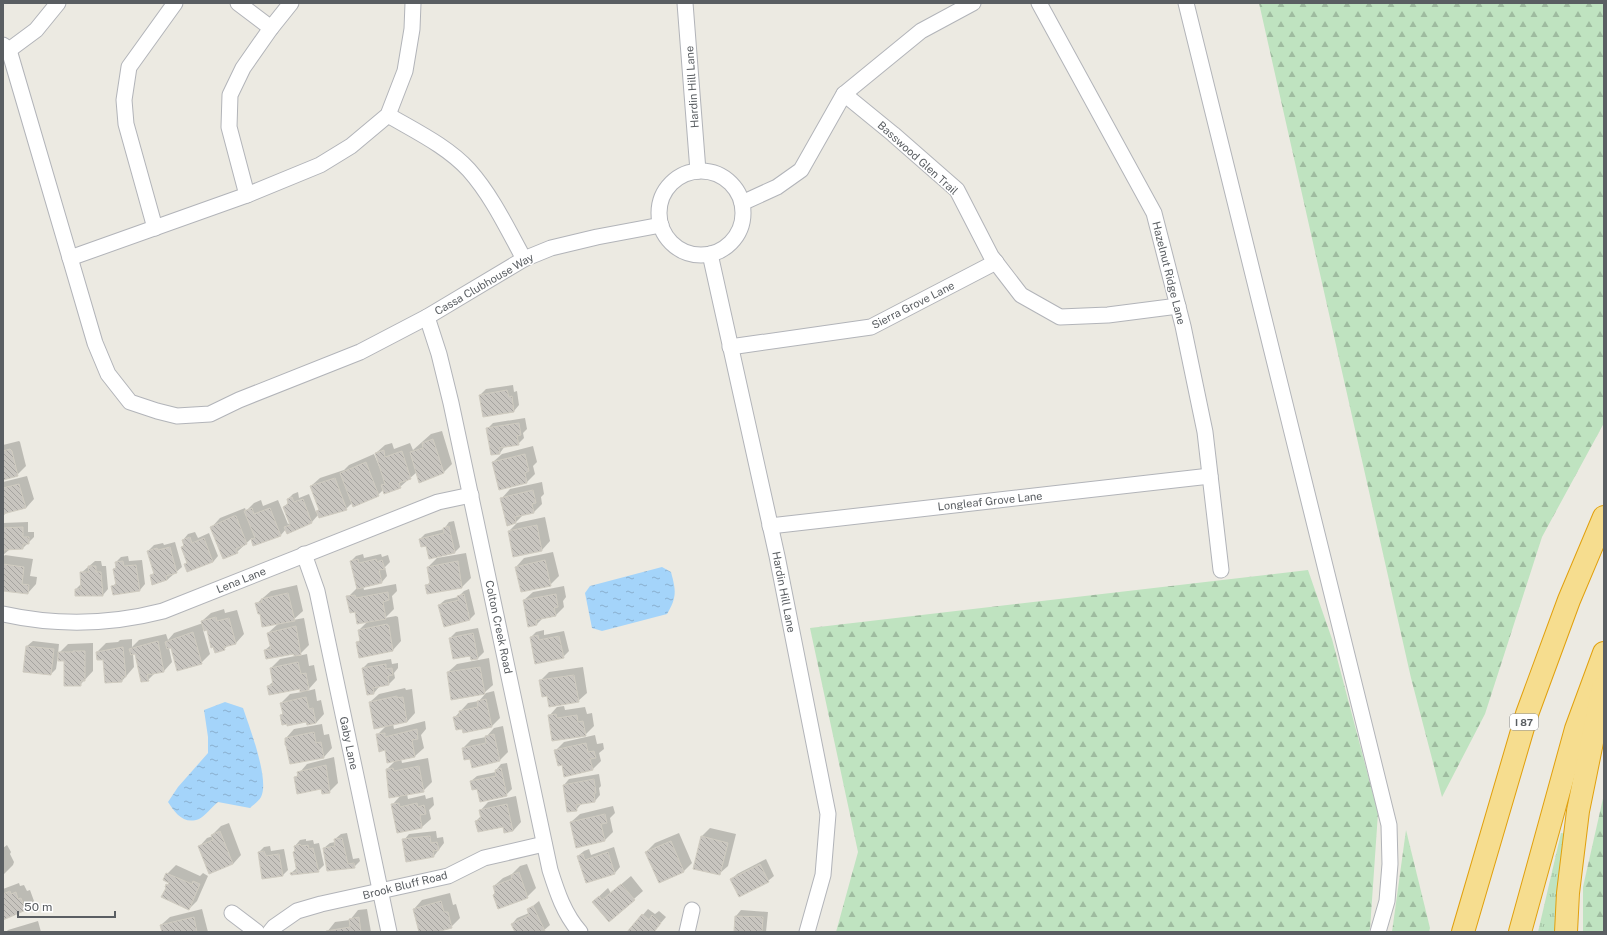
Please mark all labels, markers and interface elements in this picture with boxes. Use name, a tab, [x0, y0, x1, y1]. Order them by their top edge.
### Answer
street label: Hardin Hill Lane	[683, 45, 701, 129]
street label: Basswood Glen Trail	[876, 119, 960, 197]
street label: Hazelnut Ridge Lane	[1150, 220, 1188, 326]
street label: Cassa Clubhouse Way	[432, 251, 536, 317]
street label: Sierra Grove Lane	[870, 279, 956, 331]
street label: Longleaf Grove Lane	[937, 490, 1043, 512]
street label: Hardin Hill Lane	[770, 550, 798, 634]
street label: Lena Lane	[215, 565, 267, 595]
street label: Colton Creek Road	[483, 579, 515, 675]
road number: I 87	[1510, 714, 1538, 730]
street label: Gaby Lane	[338, 715, 360, 771]
street label: Brook Bluff Road	[361, 869, 449, 901]
scale bar	[18, 893, 115, 919]
text: 50 m	[24, 900, 52, 914]

